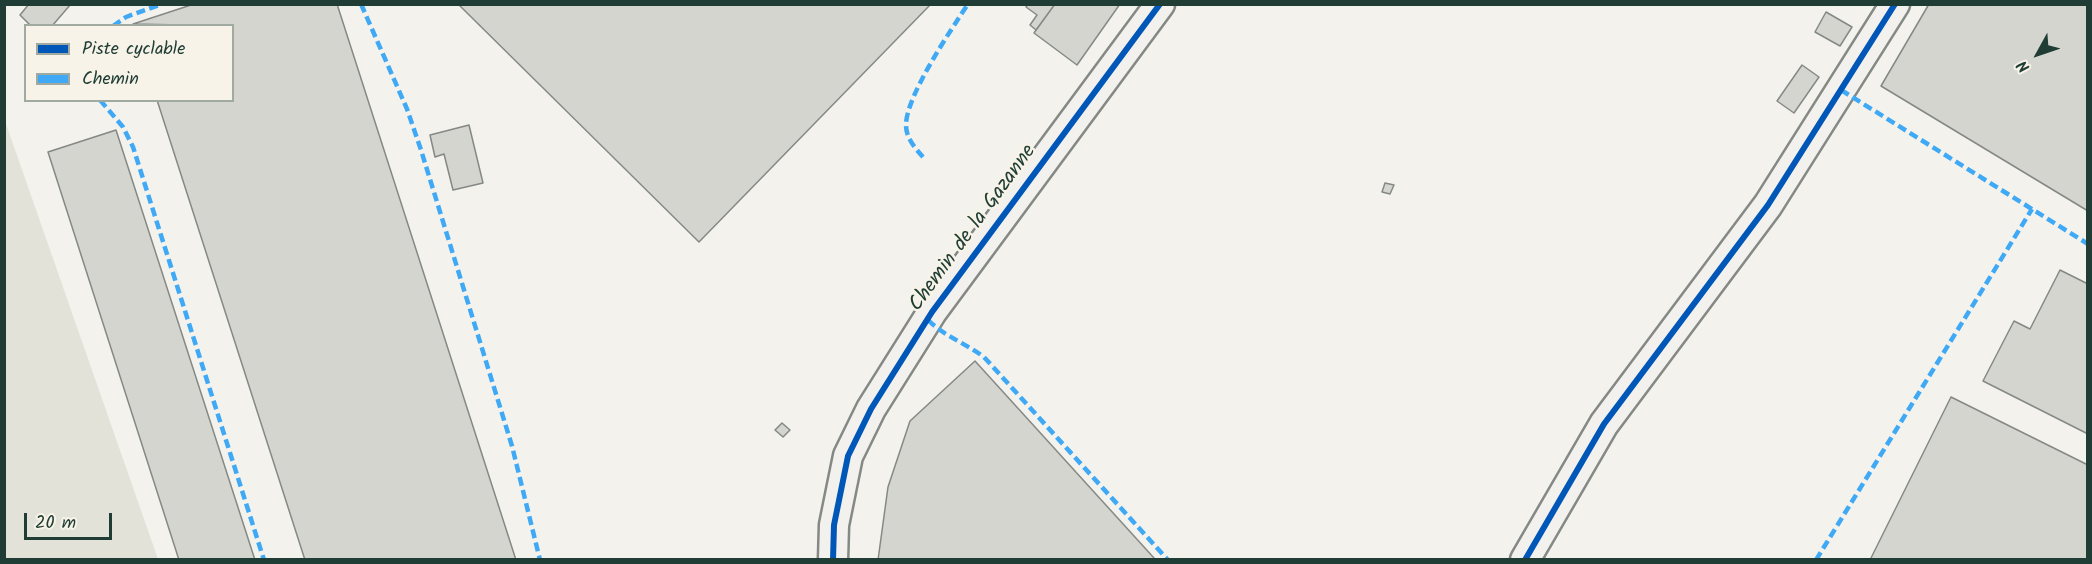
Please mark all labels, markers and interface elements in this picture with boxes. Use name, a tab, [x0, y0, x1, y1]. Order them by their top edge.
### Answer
legend	[24, 24, 234, 102]
north arrow	[2008, 24, 2068, 84]
text: Piste cyclable	[82, 35, 185, 64]
text: N	[2011, 54, 2037, 78]
text: Chemin	[82, 65, 139, 94]
street label: Chemin de la Gazanne	[905, 141, 1043, 317]
scale bar	[27, 501, 116, 539]
text: 20 m	[35, 509, 76, 538]

